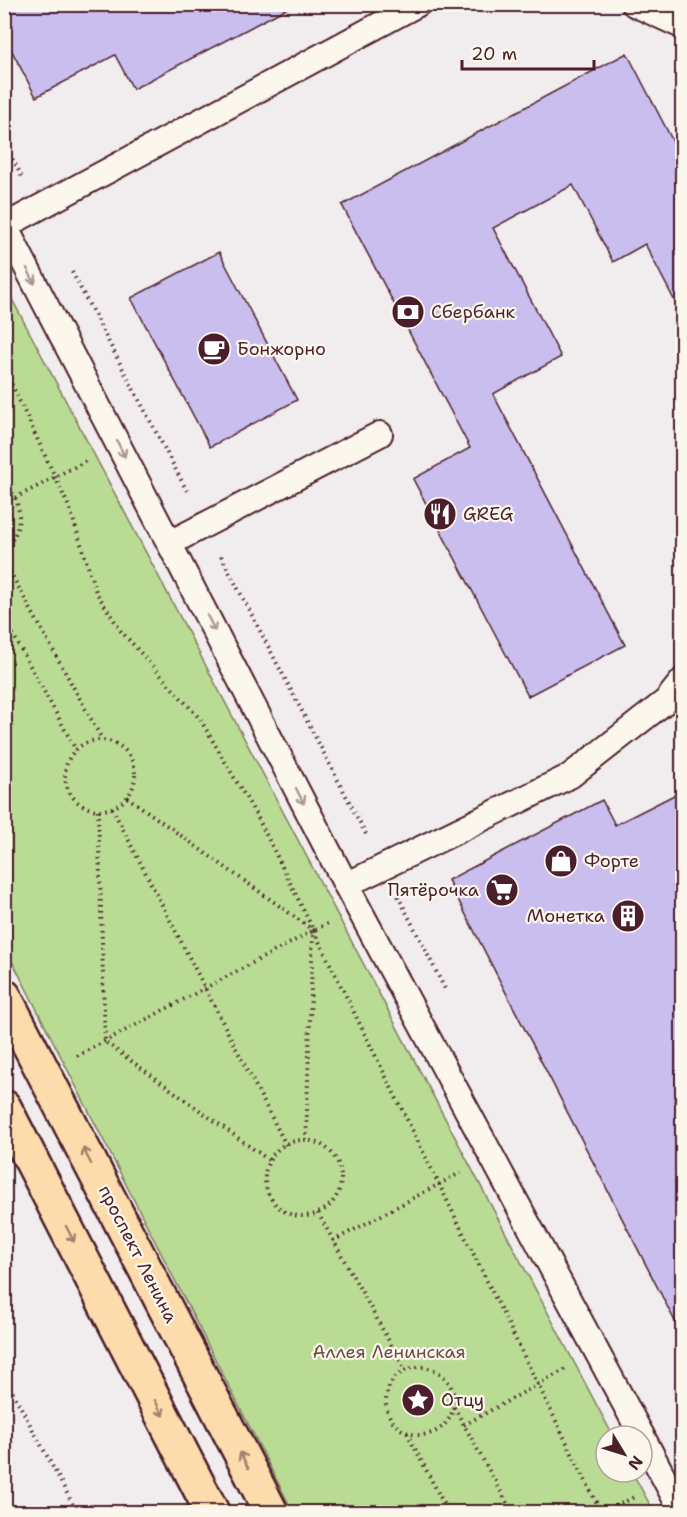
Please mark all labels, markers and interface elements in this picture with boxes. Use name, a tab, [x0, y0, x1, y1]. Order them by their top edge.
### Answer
scale bar	[462, 33, 594, 71]
text: 20 m	[471, 42, 517, 66]
one-way arrow	[26, 267, 38, 285]
bank icon: Сбербанк	[390, 294, 426, 330]
place label: Сбербанк	[431, 300, 515, 324]
cafe icon: Бонжорно	[196, 331, 232, 367]
place label: Бонжорно	[237, 337, 326, 361]
one-way arrow	[116, 440, 128, 458]
restaurant icon: GREG	[422, 496, 458, 532]
place label: GREG	[463, 502, 514, 526]
one-way arrow	[206, 613, 217, 631]
one-way arrow	[295, 786, 307, 804]
shop icon: Форте	[543, 843, 579, 879]
place label: Форте	[584, 849, 639, 873]
supermarket icon: Пятёрочка	[484, 872, 520, 908]
place label: Пятёрочка	[388, 878, 479, 902]
building icon: Монетка	[610, 898, 646, 934]
place label: Монетка	[527, 904, 605, 928]
one-way arrow	[81, 1148, 93, 1166]
street label: проспект Ленина	[93, 1181, 183, 1327]
one-way arrow	[64, 1225, 76, 1243]
park label: Аллея Ленинская	[312, 1340, 466, 1364]
place icon: Отцу	[400, 1382, 436, 1418]
place label: Отцу	[441, 1388, 484, 1412]
one-way arrow	[153, 1398, 165, 1416]
north arrow	[594, 1424, 654, 1484]
text: N	[623, 1451, 648, 1474]
one-way arrow	[238, 1452, 249, 1470]

